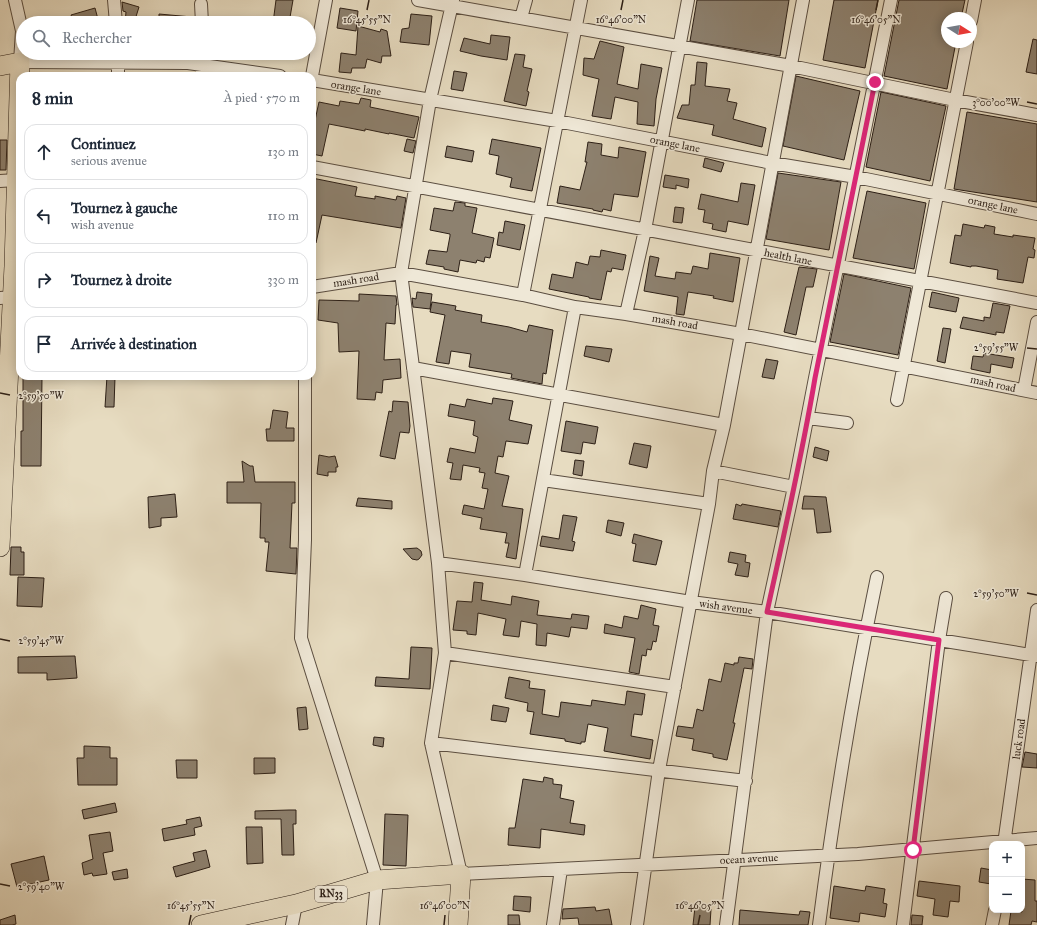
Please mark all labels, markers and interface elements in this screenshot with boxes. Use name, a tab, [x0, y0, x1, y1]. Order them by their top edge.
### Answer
north arrow	[941, 12, 977, 48]
text: 16°45'55"N	[343, 14, 391, 26]
text: 16°46'00"N	[596, 14, 647, 26]
text: 16°46'05"N	[851, 14, 901, 26]
search box	[16, 16, 316, 60]
icon: search	[30, 27, 52, 49]
text: Rechercher	[62, 29, 132, 47]
route end	[866, 73, 884, 91]
street label: orange lane	[330, 78, 382, 98]
text: 8 min	[32, 88, 73, 109]
text: À pied · 570 m	[224, 90, 300, 106]
text: 3°00'00"W	[972, 97, 1020, 109]
street label: orange lane	[649, 133, 701, 155]
text: Continuez	[71, 135, 136, 153]
icon: ahead	[33, 141, 55, 163]
text: 130 m	[267, 144, 299, 160]
text: serious avenue	[71, 153, 147, 169]
street label: orange lane	[967, 193, 1019, 217]
text: Tournez à gauche	[71, 199, 178, 217]
icon: left	[33, 205, 55, 227]
text: 110 m	[267, 208, 299, 224]
text: wish avenue	[71, 217, 134, 233]
street label: health lane	[763, 246, 814, 268]
icon: right	[33, 269, 55, 291]
street label: mash road	[332, 270, 380, 290]
text: Tournez à droite	[71, 271, 172, 289]
text: 330 m	[267, 272, 299, 288]
street label: mash road	[651, 312, 699, 332]
icon: arrive	[33, 333, 55, 355]
text: Arrivée à destination	[71, 335, 197, 353]
text: 2°59'55"W	[974, 342, 1019, 354]
street label: mash road	[969, 373, 1017, 395]
text: 2°59'50"W	[18, 390, 64, 402]
text: 2°59'50"W	[973, 588, 1019, 600]
street label: wish avenue	[699, 597, 754, 617]
text: 2°59'45"W	[18, 635, 64, 647]
street label: luck road	[1010, 717, 1028, 760]
route start	[904, 841, 922, 859]
map controls	[989, 841, 1025, 913]
button: +	[989, 841, 1025, 877]
street label: ocean avenue	[719, 851, 779, 867]
button: −	[989, 877, 1025, 913]
text: 2°59'40"W	[18, 881, 65, 893]
road number: RN33	[315, 886, 347, 902]
text: 16°45'55"N	[167, 900, 215, 912]
text: 16°46'00"N	[420, 900, 471, 912]
text: 16°46'05"N	[675, 900, 725, 912]

